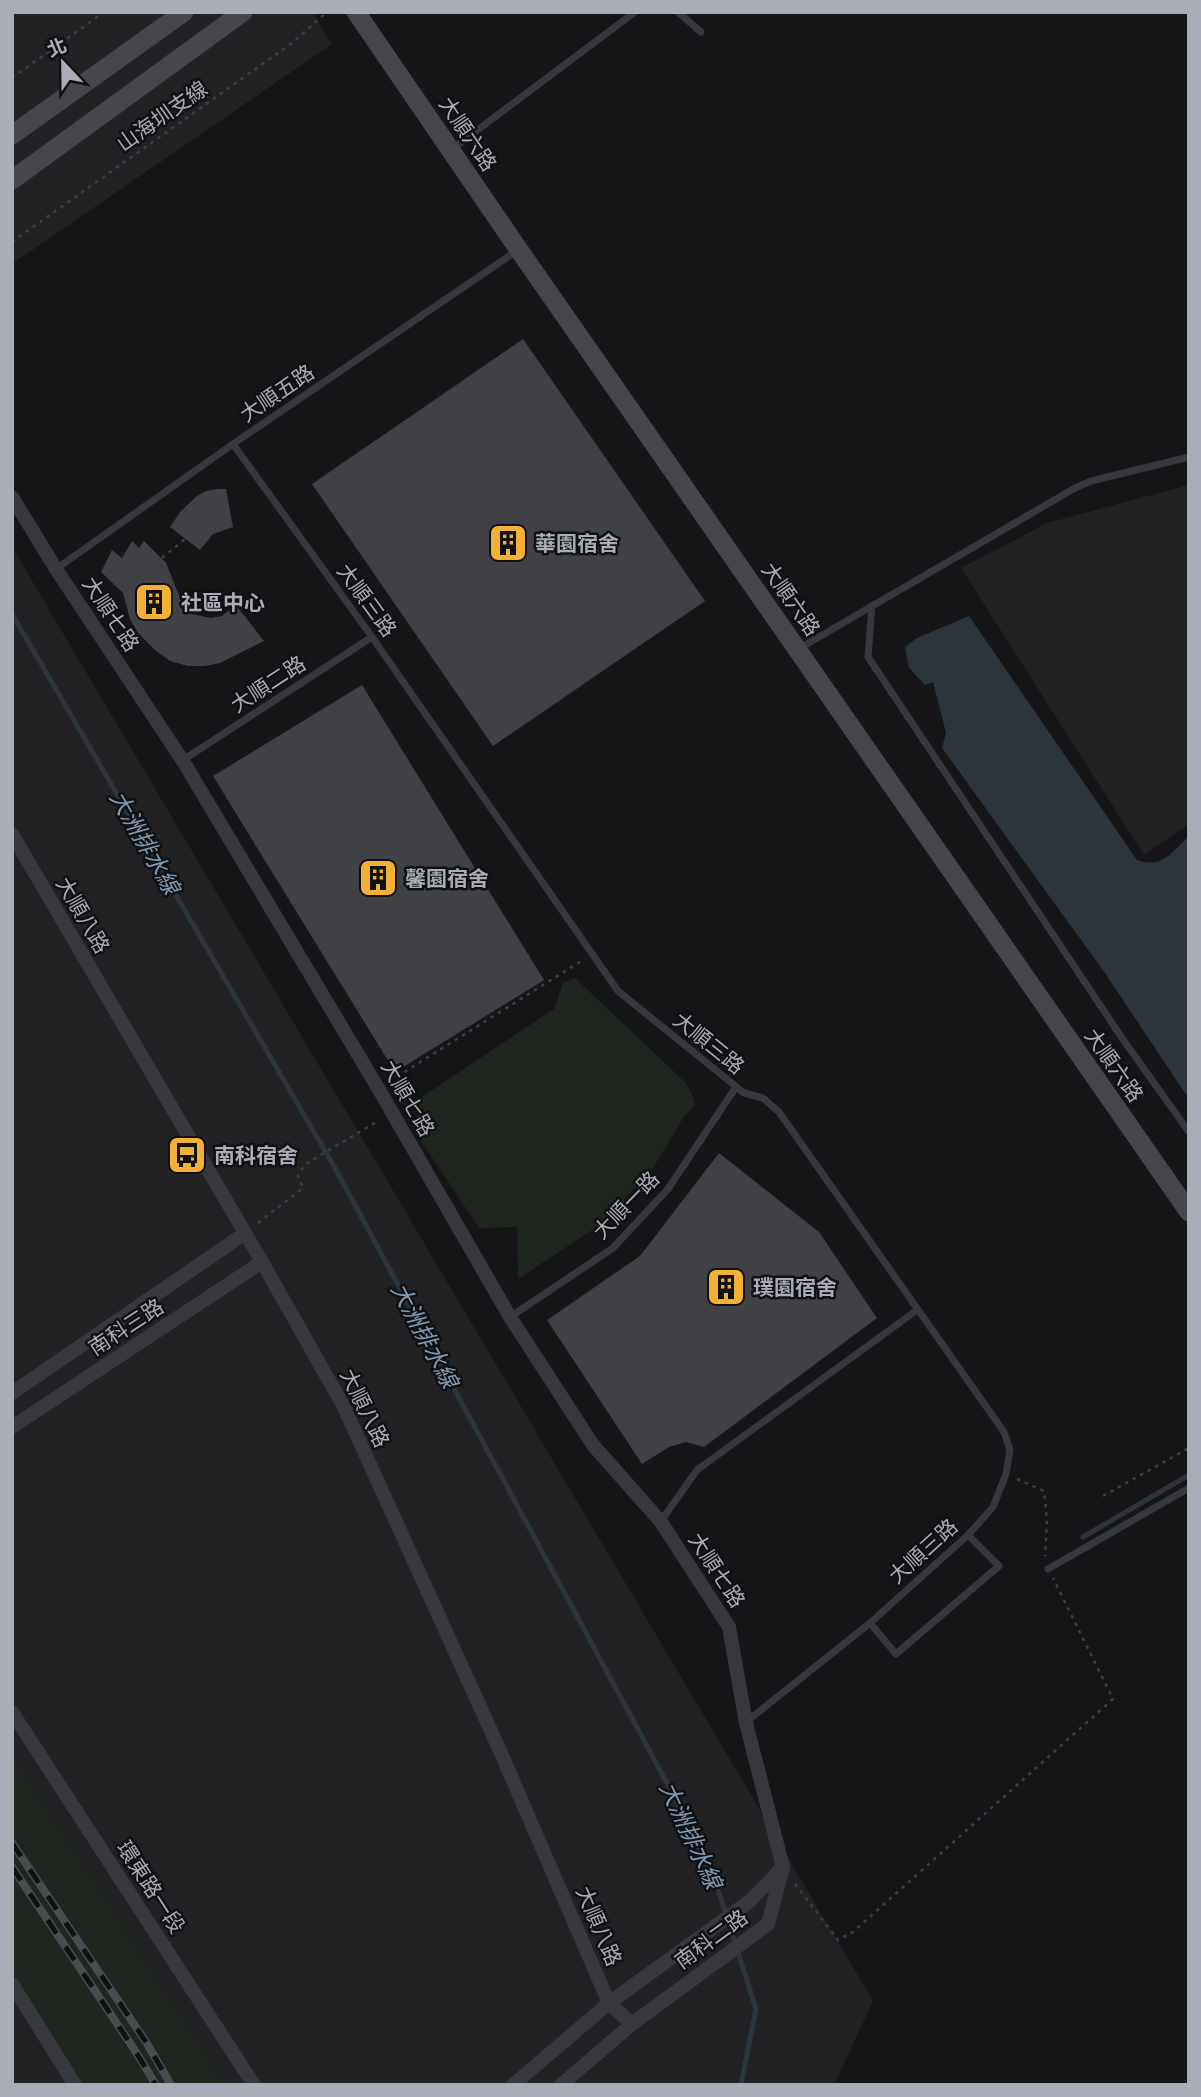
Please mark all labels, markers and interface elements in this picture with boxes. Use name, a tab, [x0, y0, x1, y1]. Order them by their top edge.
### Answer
north arrow	[28, 28, 98, 98]
text: 北	[44, 33, 70, 61]
street label: 山海圳支線	[112, 76, 212, 156]
street label: 大順六路	[434, 92, 502, 176]
street label: 大順五路	[235, 359, 319, 427]
building icon: 華園宿舍	[487, 522, 529, 564]
place label: 華園宿舍	[535, 531, 619, 556]
street label: 大順六路	[757, 557, 825, 641]
street label: 大順三路	[332, 559, 402, 641]
street label: 大順七路	[78, 572, 144, 656]
building icon: 社區中心	[133, 581, 175, 623]
place label: 社區中心	[181, 590, 265, 615]
street label: 大順二路	[226, 651, 310, 717]
water label: 大洲排水線	[105, 785, 187, 901]
building icon: 馨園宿舍	[357, 857, 399, 899]
place label: 馨園宿舍	[405, 866, 489, 891]
street label: 大順八路	[51, 872, 115, 958]
street label: 大順三路	[668, 1007, 750, 1079]
street label: 大順六路	[1080, 1023, 1148, 1107]
street label: 大順七路	[376, 1055, 440, 1141]
bus stop icon: 南科宿舍	[166, 1134, 208, 1176]
place label: 南科宿舍	[214, 1143, 298, 1168]
street label: 大順一路	[588, 1166, 664, 1244]
building icon: 璞園宿舍	[705, 1266, 747, 1308]
place label: 璞園宿舍	[753, 1275, 837, 1300]
water label: 大洲排水線	[386, 1278, 465, 1395]
street label: 南科三路	[84, 1294, 168, 1360]
street label: 大順八路	[335, 1365, 395, 1451]
street label: 大順三路	[883, 1514, 963, 1588]
street label: 大順七路	[684, 1528, 750, 1612]
water label: 大洲排水線	[654, 1777, 729, 1896]
street label: 環東路一段	[112, 1836, 190, 1938]
street label: 大順八路	[571, 1882, 627, 1970]
street label: 南科二路	[670, 1904, 752, 1974]

